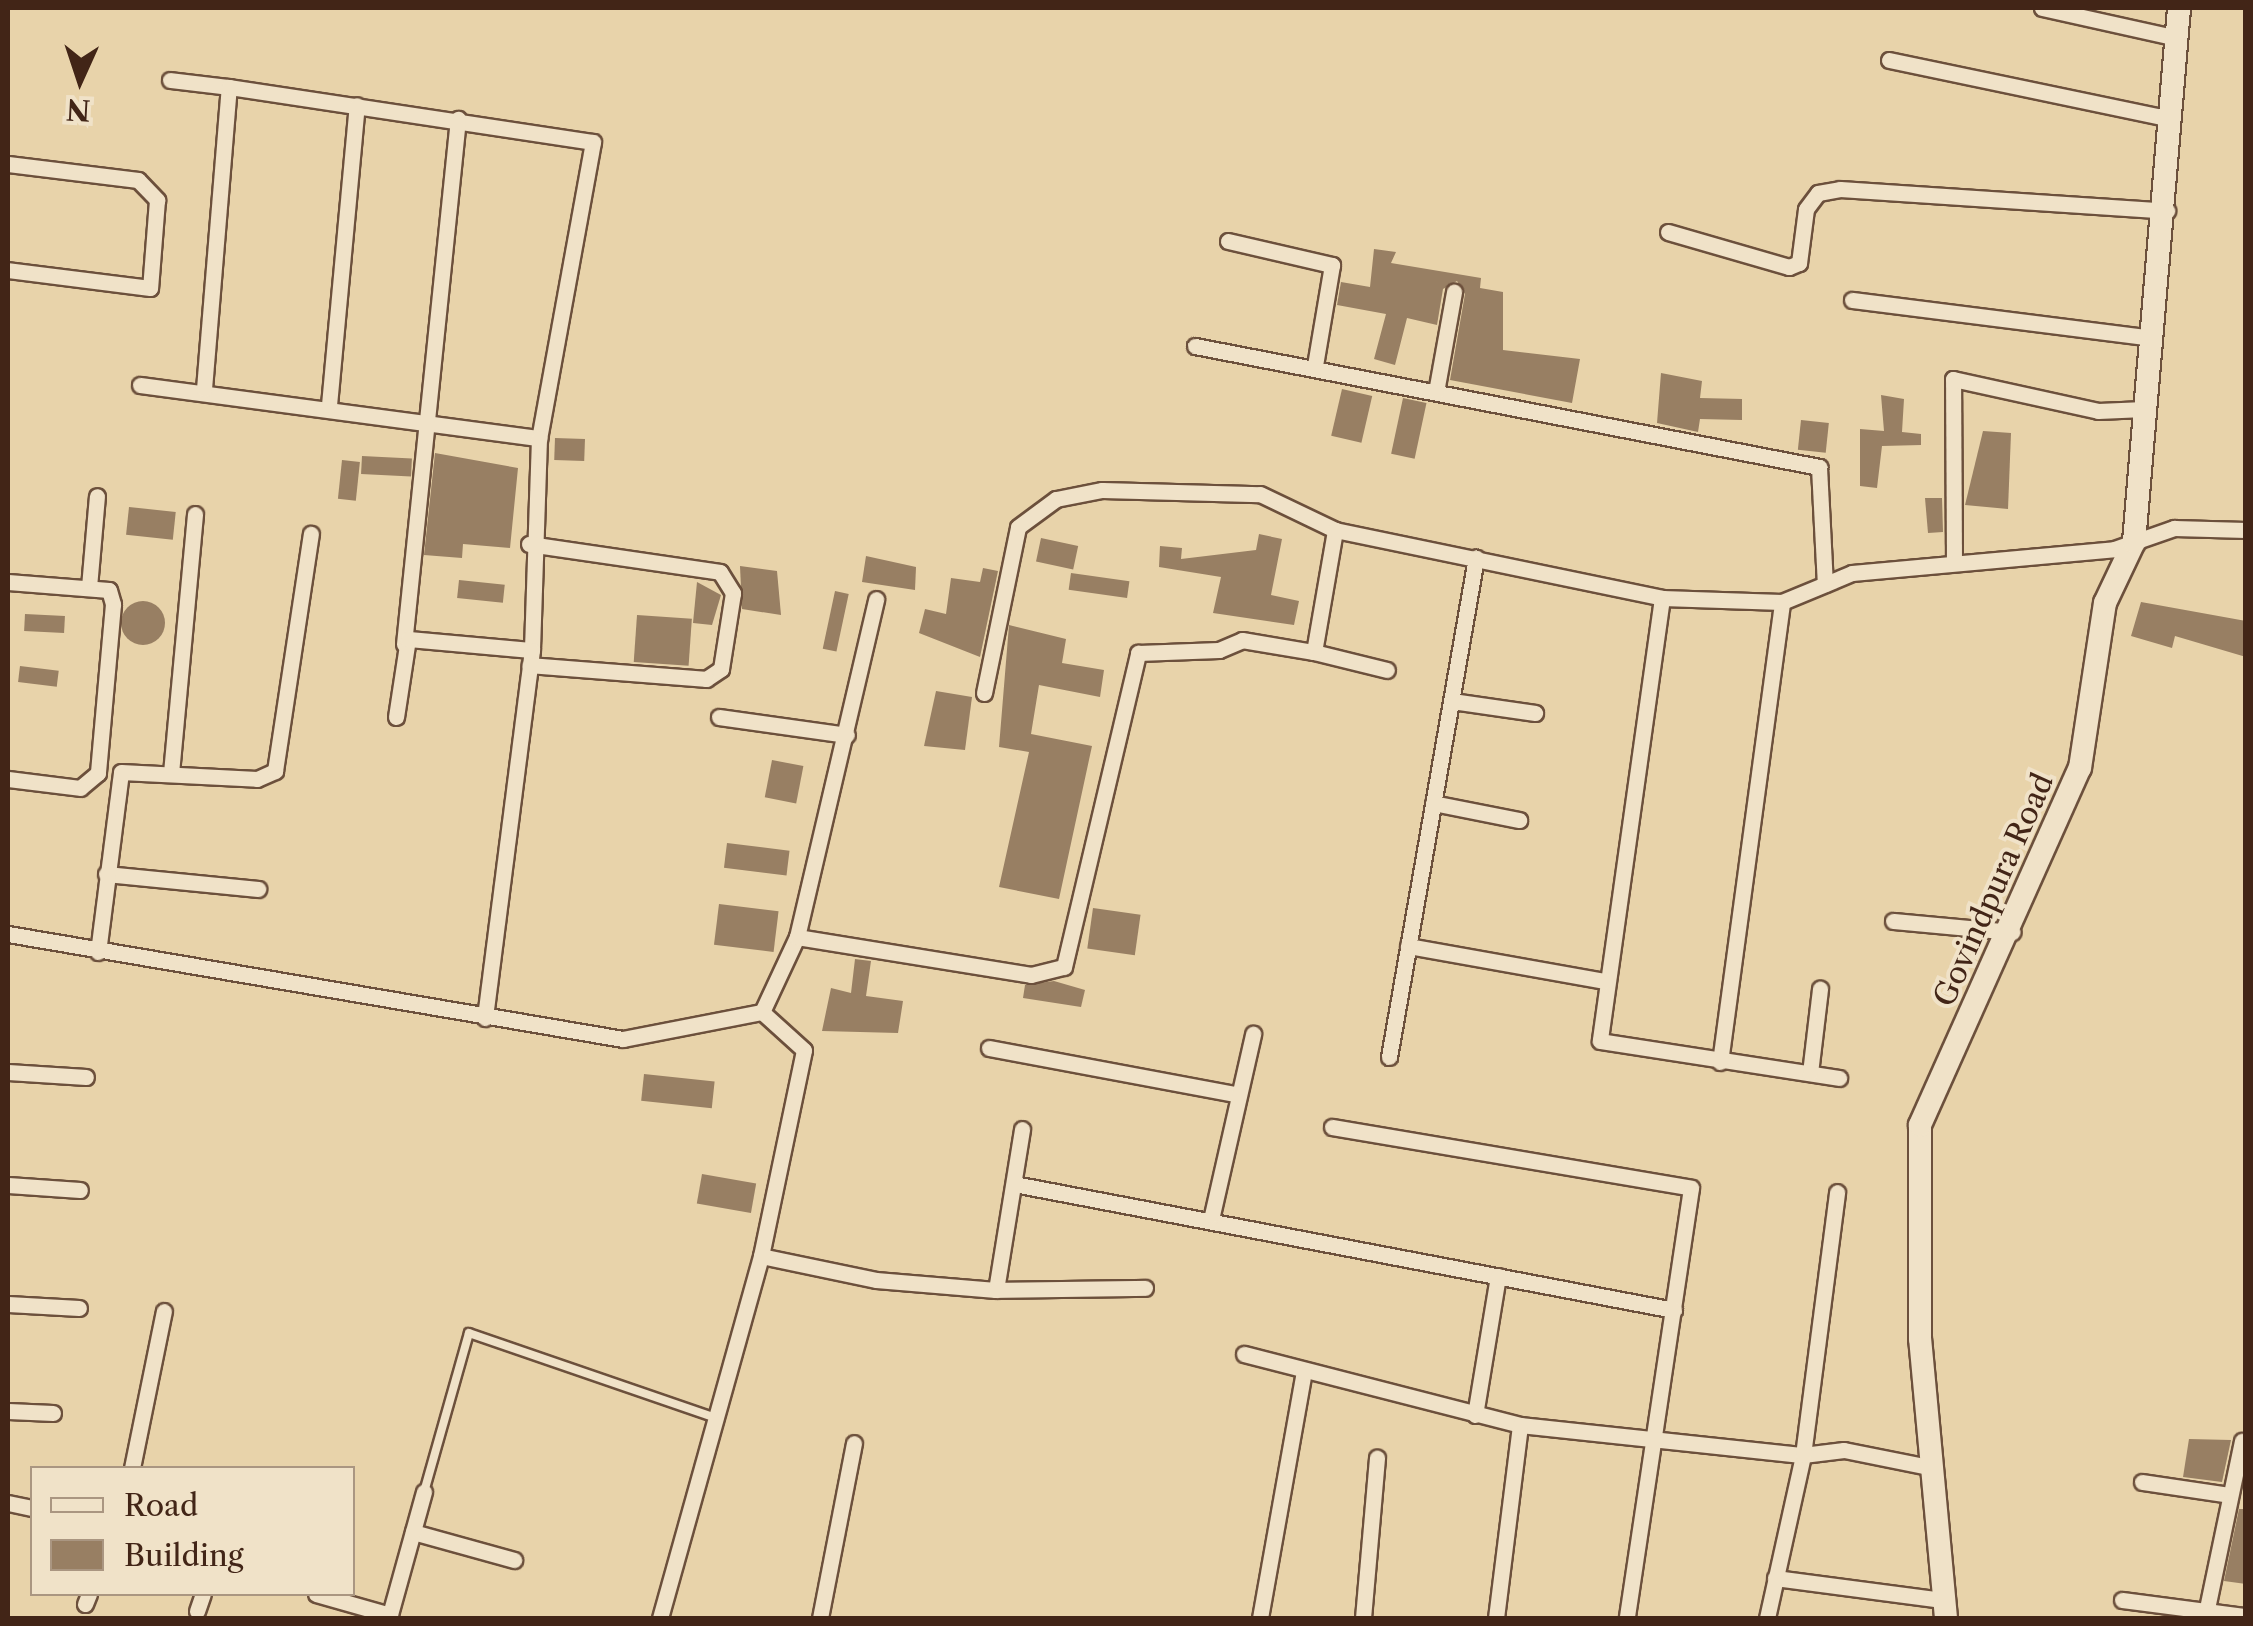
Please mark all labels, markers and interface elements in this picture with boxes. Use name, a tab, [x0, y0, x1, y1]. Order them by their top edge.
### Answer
north arrow	[30, 30, 130, 130]
text: N	[65, 92, 91, 128]
street label: Govindpura Road	[1926, 768, 2062, 1012]
legend	[30, 1466, 355, 1596]
text: Road	[124, 1487, 198, 1524]
text: Building	[124, 1537, 244, 1574]

